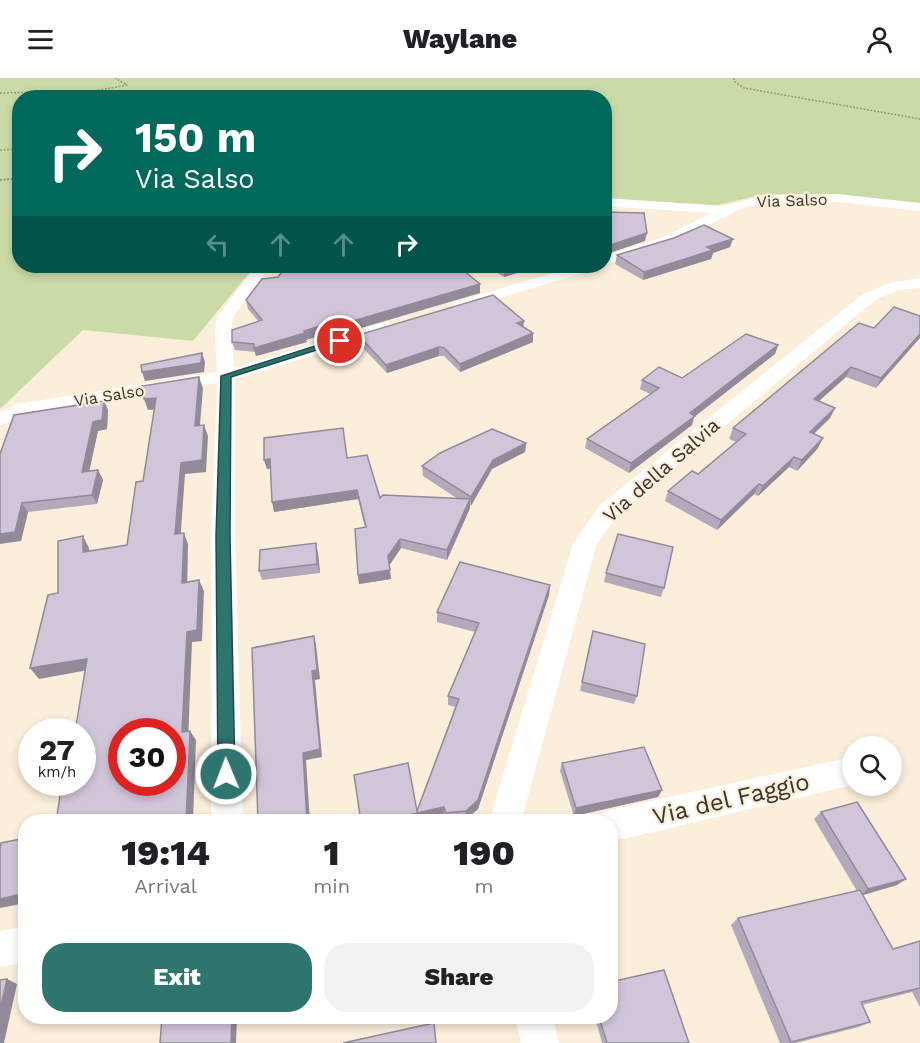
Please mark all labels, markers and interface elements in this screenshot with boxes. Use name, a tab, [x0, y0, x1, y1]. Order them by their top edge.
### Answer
icon: menu	[24, 23, 57, 56]
text: Waylane	[403, 23, 517, 55]
icon: person	[863, 23, 896, 56]
text: 150 m	[135, 113, 256, 162]
icon: right	[36, 114, 114, 192]
text: Via Salso	[135, 163, 255, 195]
street label: Via Salso	[756, 190, 828, 211]
icon: left	[201, 228, 234, 261]
icon: ahead	[264, 228, 297, 261]
icon: ahead	[327, 228, 360, 261]
icon: right	[390, 228, 423, 261]
pin	[314, 315, 365, 366]
icon: arrive	[323, 324, 356, 357]
street label: Via Salso	[73, 381, 146, 410]
street label: Via della Salvia	[598, 413, 724, 527]
speed limit sign: 30	[108, 718, 186, 796]
text: 27	[39, 732, 75, 767]
map controls	[842, 736, 902, 796]
button: search	[842, 736, 902, 796]
position arrow	[194, 742, 258, 806]
text: km/h	[38, 763, 76, 781]
street label: Via del Faggio	[650, 767, 812, 831]
text: 19:14	[121, 832, 210, 874]
text: 1	[324, 832, 340, 874]
text: 190	[453, 832, 515, 874]
text: Arrival	[134, 874, 197, 898]
text: min	[313, 874, 350, 898]
text: m	[474, 874, 494, 898]
button: Exit	[42, 943, 312, 1012]
button: Share	[324, 943, 594, 1012]

